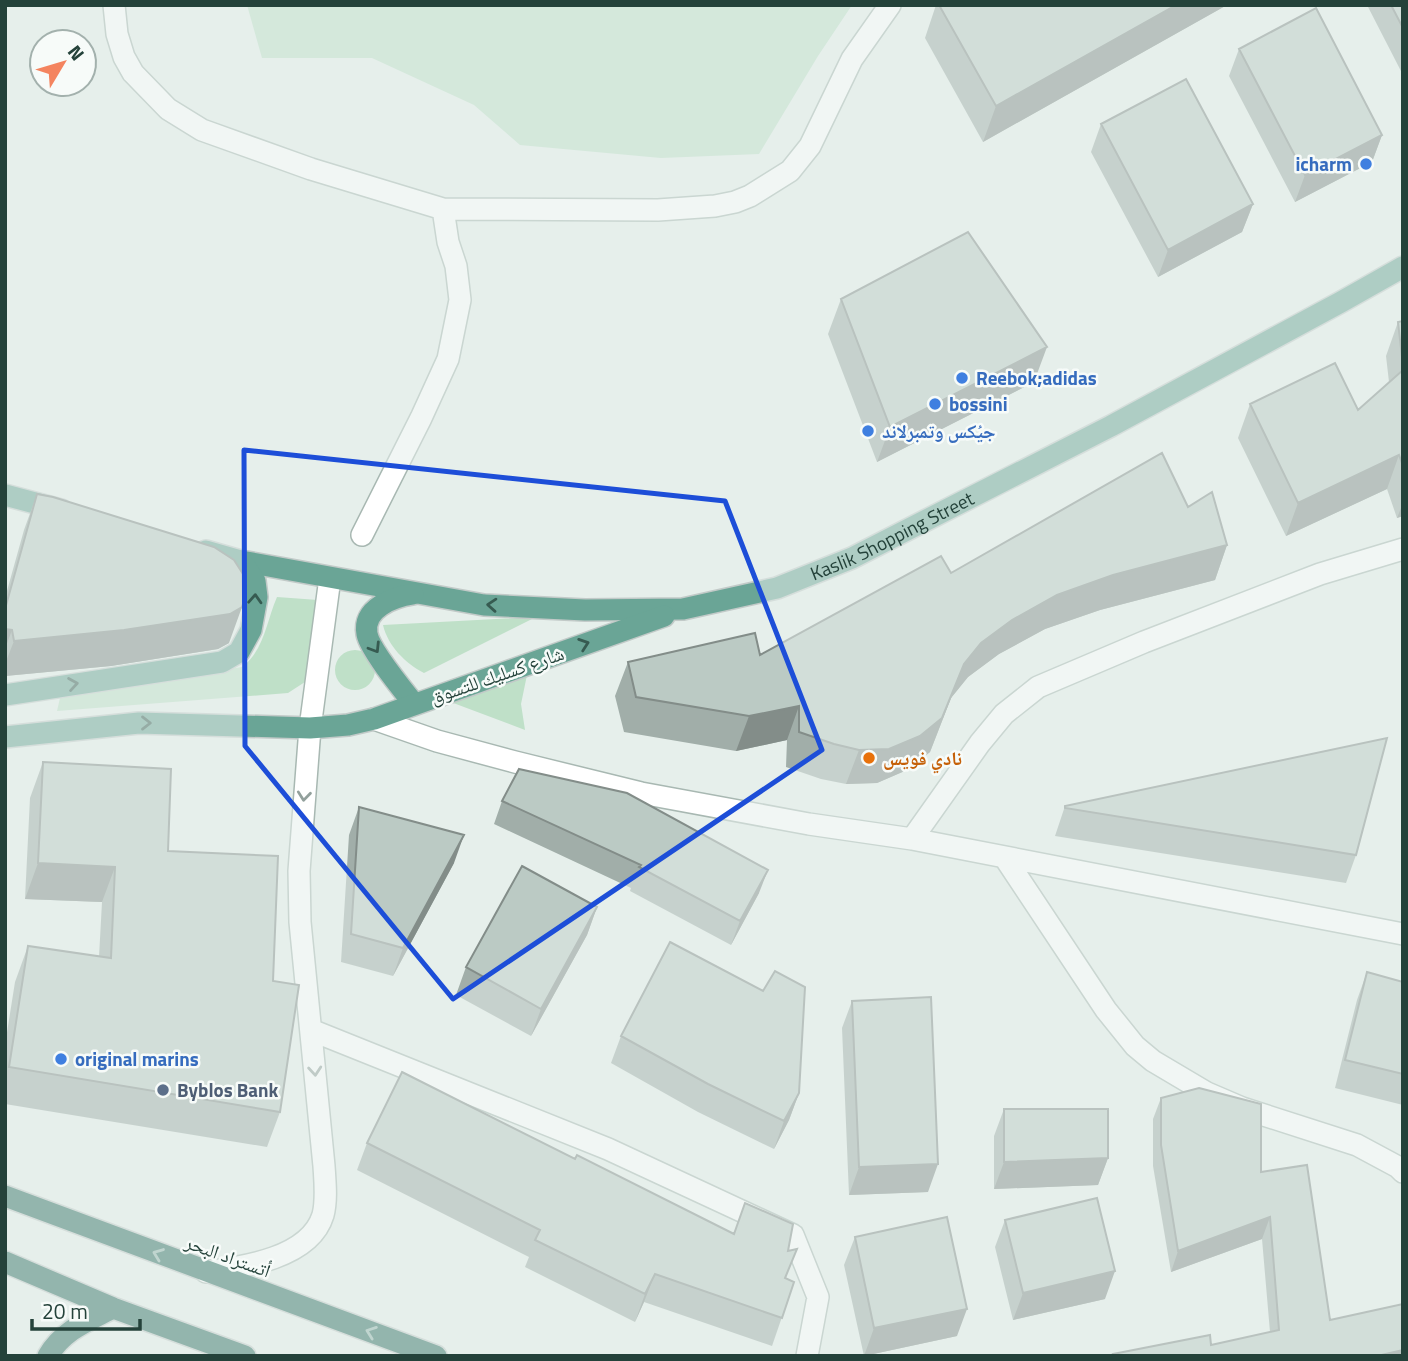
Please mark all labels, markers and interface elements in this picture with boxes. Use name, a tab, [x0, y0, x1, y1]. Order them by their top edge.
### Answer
north arrow	[28, 28, 98, 98]
text: N	[61, 38, 92, 66]
place label: icharm	[1295, 149, 1352, 178]
marker: icharm	[1358, 156, 1374, 172]
place label: Reebok;adidas	[976, 363, 1097, 392]
marker: Reebok;adidas	[954, 370, 970, 386]
place label: bossini	[949, 389, 1008, 418]
marker: bossini	[927, 396, 943, 412]
place label: جيُكس وتمبرلاند	[882, 416, 996, 445]
marker: جيُكس وتمبرلاند	[860, 423, 876, 439]
street label: Kaslik Shopping Street	[805, 483, 979, 587]
one-way arrow	[247, 593, 262, 604]
one-way arrow	[486, 598, 497, 613]
street label: شارع كسليك للتسوق	[426, 638, 568, 711]
one-way arrow	[578, 638, 590, 652]
one-way arrow	[366, 640, 379, 653]
one-way arrow	[67, 677, 78, 692]
one-way arrow	[141, 715, 152, 731]
place label: نادي فويس	[883, 743, 962, 774]
marker: نادي فويس	[861, 750, 877, 766]
one-way arrow	[297, 790, 312, 801]
place label: original marins	[75, 1044, 199, 1073]
marker: original marins	[53, 1051, 69, 1067]
one-way arrow	[307, 1066, 322, 1077]
place label: Byblos Bank	[177, 1075, 279, 1104]
marker: Byblos Bank	[155, 1082, 171, 1098]
street label: أتستراد البحر	[180, 1226, 275, 1284]
one-way arrow	[153, 1248, 165, 1262]
scale bar	[32, 1288, 140, 1332]
text: 20 m	[42, 1295, 88, 1327]
one-way arrow	[366, 1327, 378, 1341]

